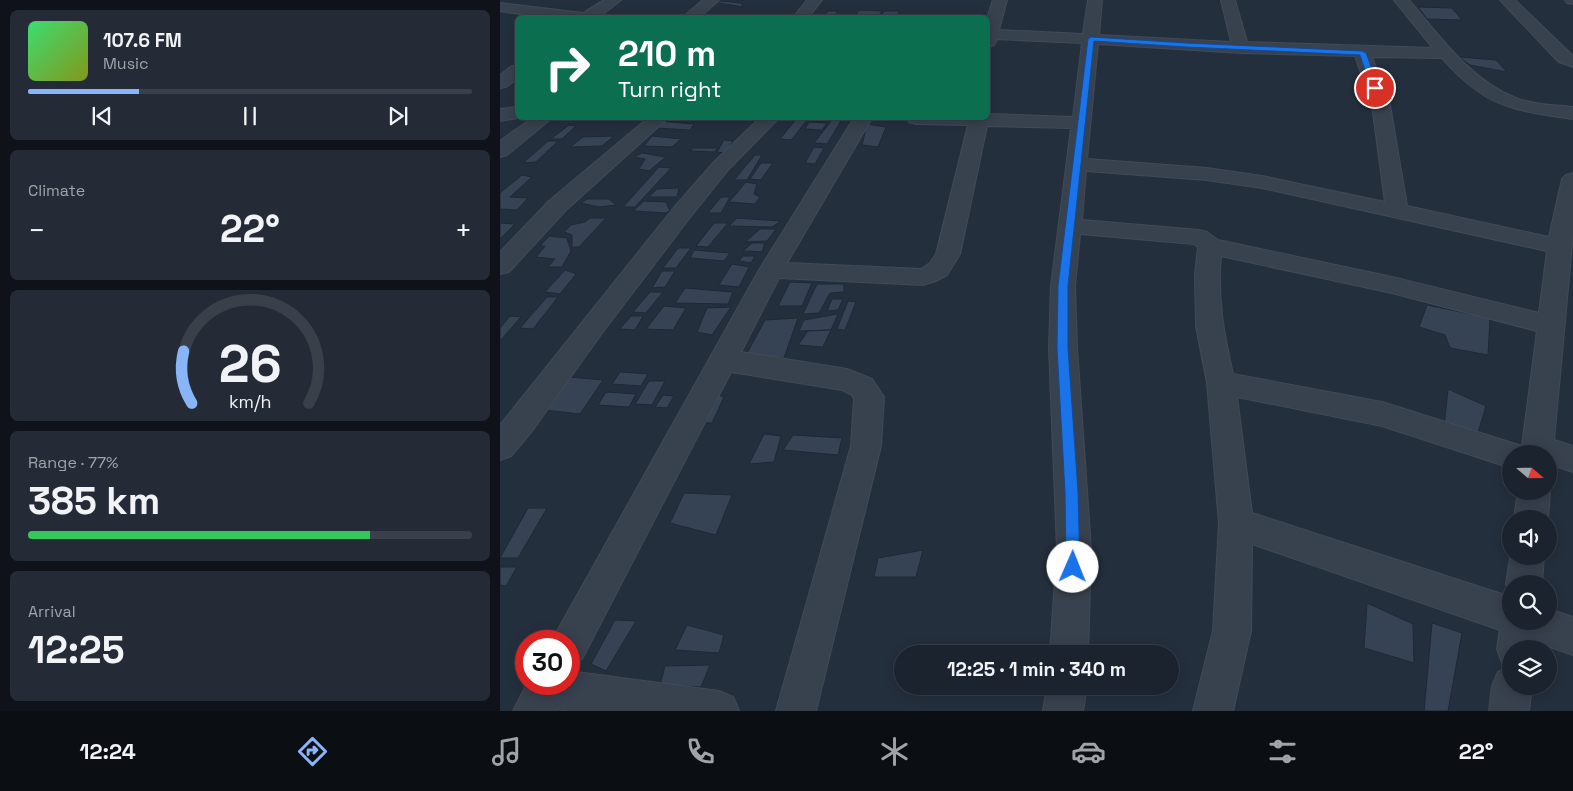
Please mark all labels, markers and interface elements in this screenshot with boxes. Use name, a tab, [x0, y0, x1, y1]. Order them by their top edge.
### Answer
text: 107.6 FM	[103, 28, 182, 53]
text: 210 m	[618, 32, 716, 76]
icon: right	[535, 35, 600, 100]
text: Music	[103, 53, 149, 74]
pin	[1354, 67, 1396, 109]
icon: arrive	[1361, 74, 1389, 102]
text: Turn right	[618, 75, 721, 103]
icon: previous	[88, 102, 116, 130]
icon: pause	[236, 102, 264, 130]
icon: next	[384, 102, 412, 130]
text: Climate	[28, 180, 85, 201]
text: 22°	[220, 205, 280, 253]
text: −	[28, 212, 45, 248]
text: +	[455, 212, 472, 248]
text: 26	[218, 331, 282, 397]
text: km/h	[229, 390, 271, 413]
north arrow	[1502, 445, 1558, 500]
map controls	[1502, 445, 1557, 695]
text: Range · 77%	[28, 452, 118, 473]
text: 385 km	[28, 477, 160, 525]
button: sound	[1502, 510, 1557, 565]
position arrow	[1046, 540, 1098, 592]
button: search	[1502, 575, 1557, 630]
text: Arrival	[28, 601, 76, 622]
text: 12:25	[28, 626, 124, 674]
speed limit sign: 30	[515, 630, 580, 695]
button: layers	[1502, 640, 1557, 695]
text: 12:25 · 1 min · 340 m	[947, 657, 1126, 682]
icon: directions	[295, 734, 330, 769]
icon: music	[489, 734, 524, 769]
icon: phone	[683, 734, 718, 769]
icon: climate	[877, 734, 912, 769]
icon: car	[1071, 734, 1106, 769]
icon: filters	[1265, 734, 1300, 769]
text: 12:24	[79, 737, 136, 765]
text: 22°	[1459, 737, 1493, 765]

